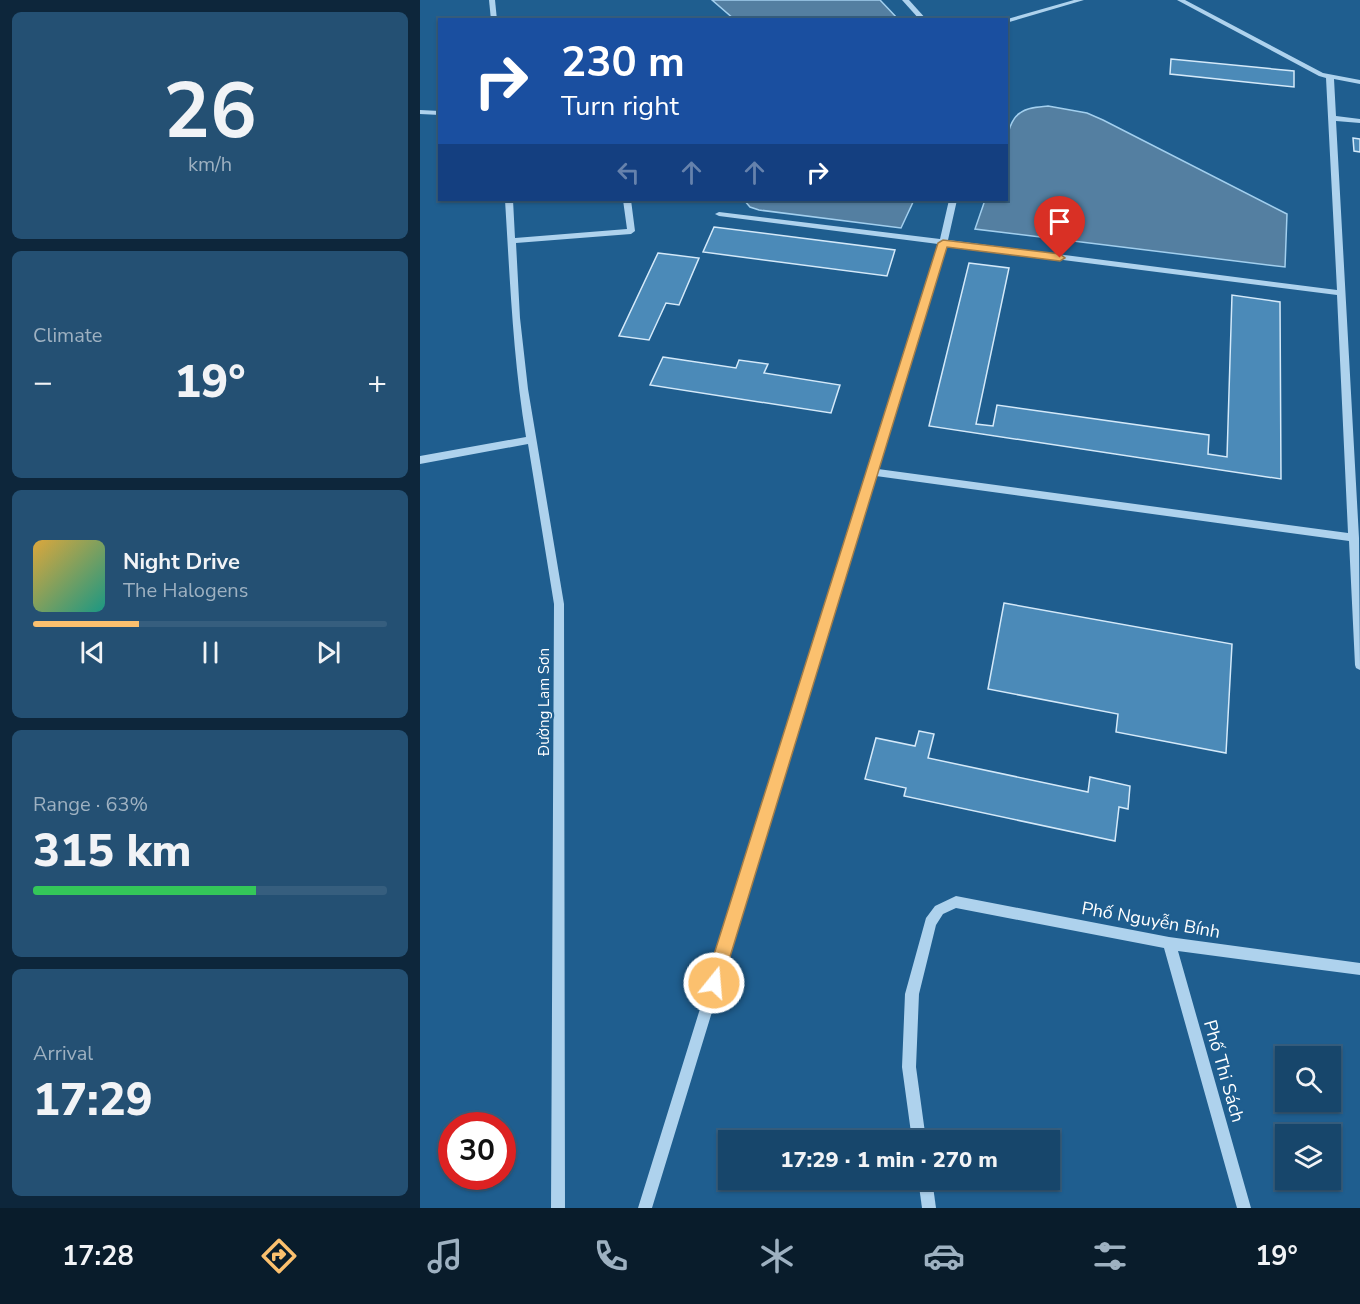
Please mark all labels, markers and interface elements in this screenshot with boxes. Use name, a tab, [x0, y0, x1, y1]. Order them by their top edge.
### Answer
text: 230 m	[561, 34, 685, 91]
icon: right	[462, 42, 540, 120]
text: 26	[163, 58, 257, 165]
text: Turn right	[561, 88, 679, 125]
text: km/h	[188, 151, 232, 178]
icon: left	[612, 156, 645, 189]
icon: ahead	[675, 156, 708, 189]
icon: ahead	[738, 156, 771, 189]
icon: right	[801, 156, 834, 189]
pin	[1034, 196, 1085, 258]
icon: arrive	[1043, 205, 1076, 238]
text: Climate	[33, 322, 102, 349]
text: 19°	[174, 352, 246, 413]
text: −	[33, 360, 53, 405]
text: +	[367, 360, 387, 405]
text: Night Drive	[123, 547, 240, 577]
text: The Halogens	[123, 577, 248, 604]
icon: previous	[76, 636, 109, 669]
icon: pause	[194, 636, 227, 669]
icon: next	[312, 636, 345, 669]
street label: Đường Lam Sơn	[534, 648, 554, 757]
text: Range · 63%	[33, 791, 148, 818]
text: 315 km	[33, 821, 192, 882]
street label: Phố Nguyễn Bính	[1080, 896, 1222, 944]
position arrow	[682, 951, 746, 1015]
street label: Phố Thi Sách	[1198, 1017, 1250, 1125]
text: Arrival	[33, 1040, 93, 1067]
map controls	[1275, 1046, 1341, 1190]
button: search	[1275, 1046, 1341, 1112]
text: 17:29	[33, 1070, 153, 1131]
speed limit sign: 30	[438, 1112, 516, 1190]
button: layers	[1275, 1124, 1341, 1190]
text: 17:29 · 1 min · 270 m	[780, 1145, 998, 1175]
icon: directions	[258, 1235, 300, 1277]
icon: music	[424, 1235, 466, 1277]
icon: phone	[590, 1235, 632, 1277]
icon: climate	[756, 1235, 798, 1277]
icon: car	[923, 1235, 965, 1277]
icon: filters	[1089, 1235, 1131, 1277]
text: 17:28	[62, 1238, 134, 1275]
text: 19°	[1255, 1238, 1298, 1275]

